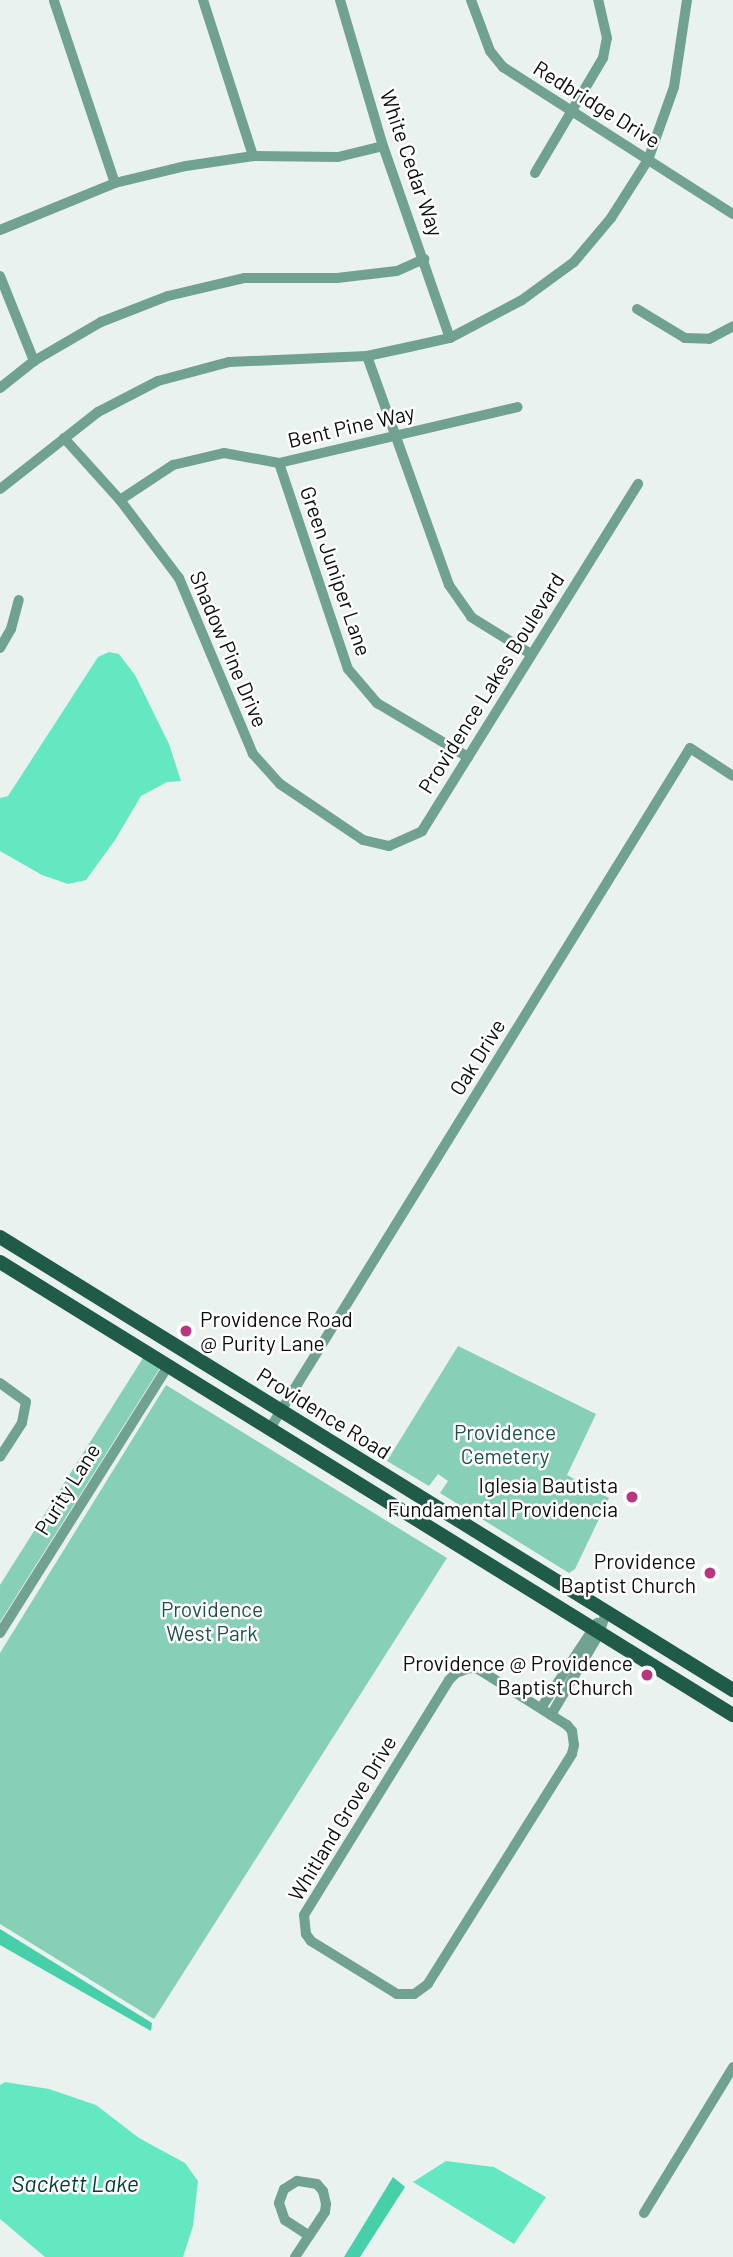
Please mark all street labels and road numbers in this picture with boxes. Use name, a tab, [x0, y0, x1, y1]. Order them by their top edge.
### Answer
street label: Redbridge Drive	[529, 55, 665, 153]
street label: White Cedar Way	[375, 86, 449, 240]
street label: Bent Pine Way	[285, 399, 417, 453]
street label: Green Juniper Lane	[295, 483, 377, 659]
street label: Shadow Pine Drive	[185, 567, 273, 731]
street label: Providence Lakes Boulevard	[413, 568, 569, 798]
street label: Oak Drive	[444, 1014, 510, 1100]
street label: Providence Road	[253, 1362, 395, 1464]
street label: Purity Lane	[29, 1439, 105, 1539]
street label: Whitland Grove Drive	[283, 1731, 401, 1905]

